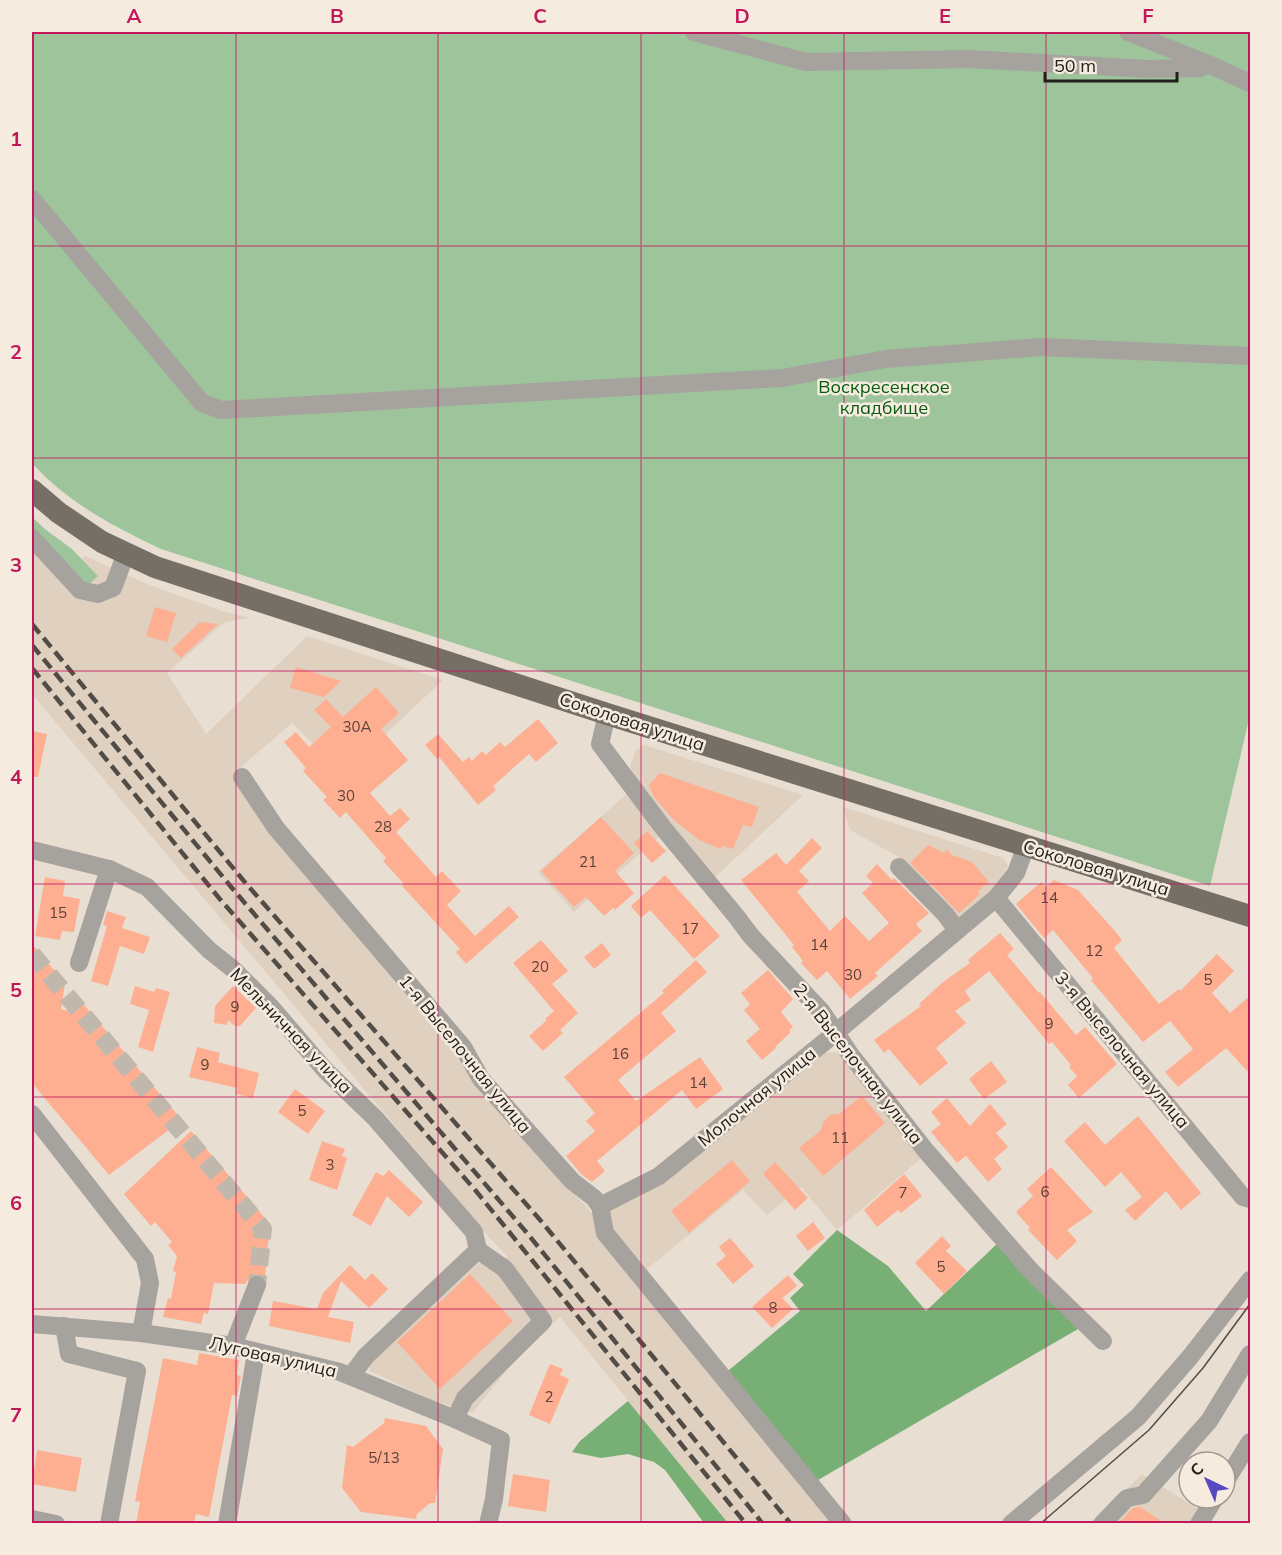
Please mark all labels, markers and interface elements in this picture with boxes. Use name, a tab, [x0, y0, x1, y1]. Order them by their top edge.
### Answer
text: A	[127, 3, 142, 28]
text: B	[330, 3, 344, 28]
text: C	[533, 3, 547, 28]
text: D	[734, 3, 750, 28]
text: E	[939, 3, 951, 28]
text: F	[1142, 3, 1154, 28]
scale bar	[1045, 45, 1177, 83]
text: 50 m	[1054, 54, 1096, 77]
text: 1	[10, 126, 22, 151]
text: 2	[10, 339, 22, 364]
park label: Воскресенское кладбище	[818, 375, 950, 419]
text: 3	[10, 552, 22, 577]
street label: Соколовая улица	[556, 687, 708, 756]
house number: 30А	[342, 717, 372, 736]
text: 4	[10, 764, 22, 789]
house number: 30	[337, 786, 355, 805]
house number: 28	[374, 817, 392, 836]
street label: Соколовая улица	[1020, 834, 1172, 901]
house number: 21	[579, 852, 597, 871]
house number: 14	[1040, 888, 1058, 907]
house number: 15	[49, 903, 67, 922]
house number: 17	[681, 919, 699, 938]
house number: 14	[810, 935, 828, 954]
house number: 12	[1085, 941, 1103, 960]
house number: 20	[531, 957, 549, 976]
street label: Мельничная улица	[225, 963, 357, 1098]
house number: 30	[844, 965, 862, 984]
street label: 3-я Выселочная улица	[1050, 967, 1195, 1133]
street label: 1-я Выселочная улица	[394, 970, 537, 1138]
house number: 5	[1203, 970, 1213, 989]
text: 5	[10, 977, 22, 1002]
street label: 2-я Выселочная улица	[788, 979, 928, 1149]
house number: 9	[230, 997, 240, 1016]
house number: 9	[1044, 1014, 1054, 1033]
street label: Молочная улица	[693, 1042, 821, 1151]
house number: 16	[611, 1044, 629, 1063]
house number: 9	[200, 1055, 210, 1074]
house number: 14	[689, 1073, 707, 1092]
house number: 5	[297, 1101, 307, 1120]
house number: 11	[831, 1128, 849, 1147]
house number: 3	[325, 1155, 335, 1174]
house number: 6	[1040, 1182, 1050, 1201]
house number: 7	[898, 1183, 908, 1202]
text: 6	[10, 1190, 22, 1215]
house number: 5	[936, 1257, 946, 1276]
house number: 8	[768, 1298, 778, 1317]
street label: Луговая улица	[207, 1331, 339, 1382]
house number: 2	[544, 1387, 554, 1406]
text: 7	[10, 1402, 22, 1427]
house number: 5/13	[368, 1448, 400, 1467]
north arrow	[1177, 1450, 1237, 1510]
text: С	[1186, 1458, 1207, 1480]

